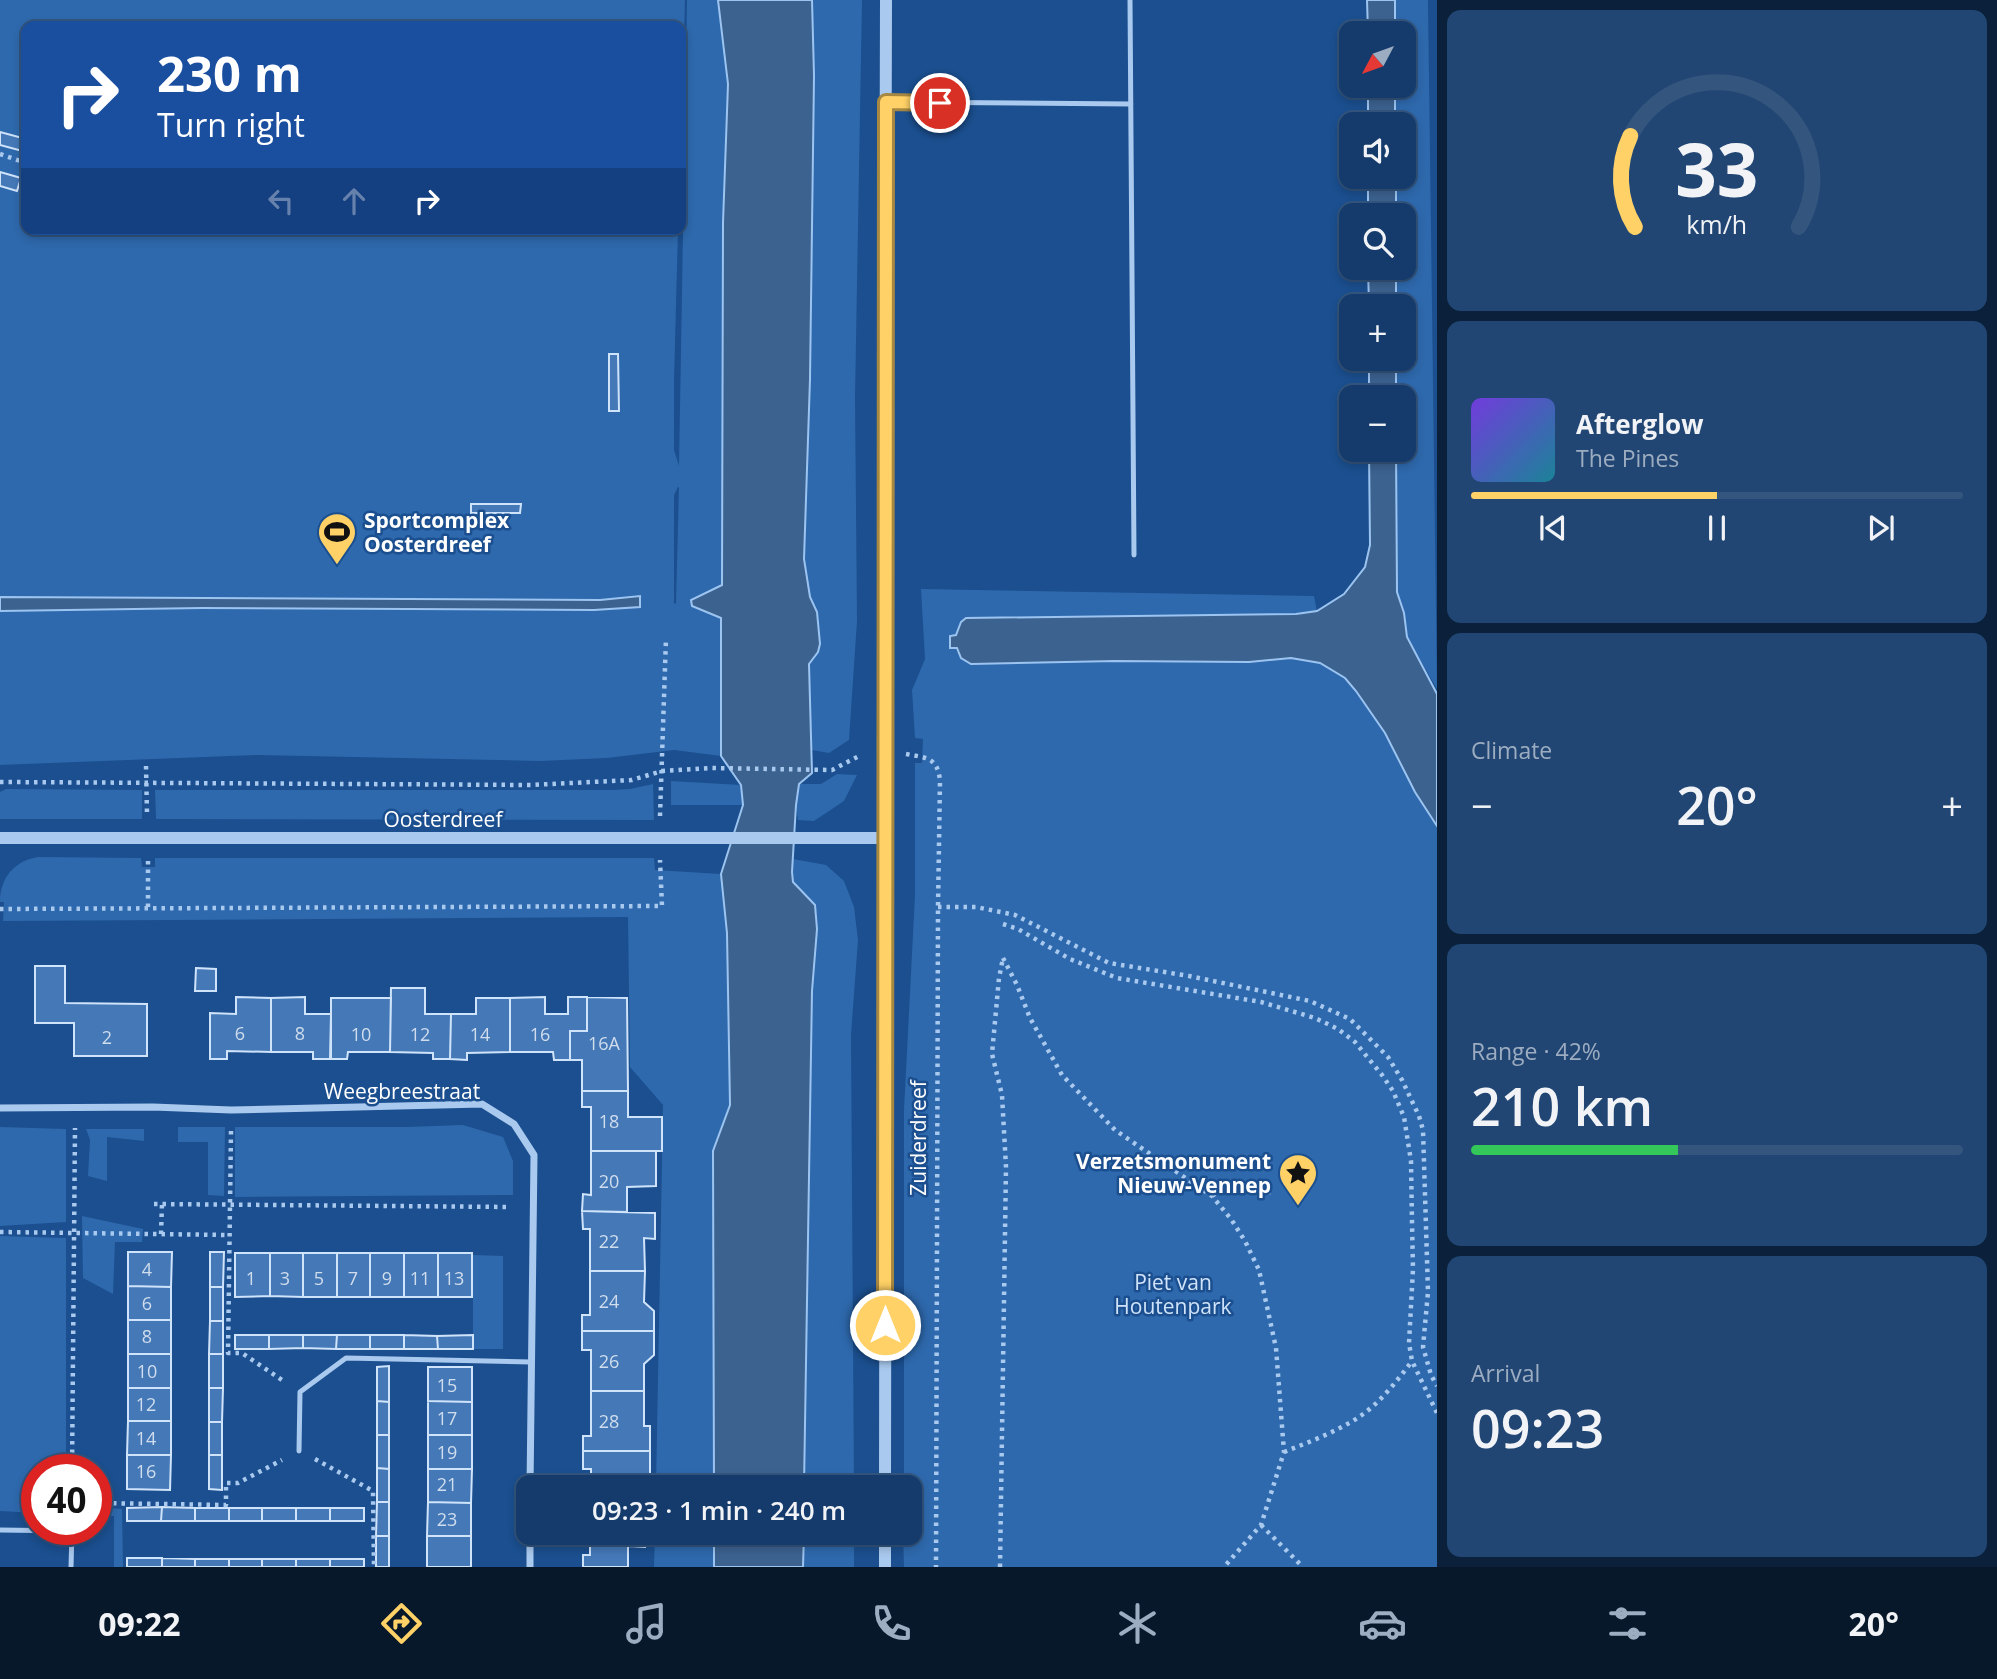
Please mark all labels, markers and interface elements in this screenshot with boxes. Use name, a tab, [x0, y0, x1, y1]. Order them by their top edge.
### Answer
north arrow	[1339, 21, 1416, 98]
map controls	[1339, 21, 1416, 462]
text: 230 m	[157, 40, 302, 106]
icon: right	[42, 49, 133, 140]
pin	[910, 73, 970, 133]
icon: arrive	[921, 84, 959, 122]
text: Turn right	[157, 103, 305, 146]
button: sound	[1339, 112, 1416, 189]
text: 33	[1675, 119, 1759, 218]
icon: left	[262, 182, 300, 220]
icon: ahead	[335, 182, 373, 220]
icon: right	[408, 182, 446, 220]
button: search	[1339, 203, 1416, 280]
text: km/h	[1687, 207, 1747, 241]
button: +	[1339, 294, 1416, 371]
button: −	[1339, 385, 1416, 462]
text: Afterglow	[1576, 406, 1703, 442]
text: The Pines	[1576, 442, 1679, 474]
place label: Sportcomplex Oosterdreef	[364, 506, 510, 558]
icon: previous	[1534, 509, 1572, 547]
icon: pause	[1698, 509, 1736, 547]
icon: next	[1862, 509, 1900, 547]
sports icon: Sportcomplex Oosterdreef	[316, 511, 358, 566]
text: Climate	[1471, 734, 1552, 766]
text: 20°	[1676, 769, 1758, 840]
text: −	[1471, 779, 1493, 831]
text: +	[1941, 779, 1963, 831]
street label: Oosterdreef	[384, 805, 504, 833]
house number: 6	[235, 1021, 245, 1045]
house number: 8	[295, 1021, 305, 1045]
house number: 10	[351, 1022, 371, 1046]
house number: 12	[410, 1022, 430, 1046]
house number: 14	[470, 1022, 490, 1046]
house number: 16	[530, 1022, 550, 1046]
house number: 2	[102, 1025, 112, 1049]
house number: 16A	[588, 1031, 621, 1055]
text: Range · 42%	[1471, 1035, 1601, 1067]
text: 210 km	[1471, 1070, 1653, 1141]
street label: Weegbreestraat	[324, 1077, 480, 1105]
street label: Zuiderdreef	[904, 1078, 932, 1196]
house number: 18	[599, 1109, 619, 1133]
place label: Verzetsmonument Nieuw-Vennep	[1076, 1147, 1271, 1199]
place icon: Verzetsmonument Nieuw-Vennep	[1277, 1152, 1319, 1207]
house number: 20	[599, 1169, 619, 1193]
house number: 22	[599, 1229, 619, 1253]
house number: 4	[142, 1257, 152, 1281]
house number: 1	[246, 1266, 256, 1290]
house number: 3	[280, 1266, 290, 1290]
house number: 5	[314, 1266, 324, 1290]
house number: 7	[348, 1266, 358, 1290]
house number: 9	[382, 1266, 392, 1290]
house number: 11	[410, 1266, 430, 1290]
house number: 13	[444, 1266, 464, 1290]
park label: Piet van Houtenpark	[1114, 1268, 1232, 1320]
position arrow	[848, 1288, 922, 1362]
house number: 24	[599, 1289, 619, 1313]
house number: 6	[142, 1291, 152, 1315]
house number: 8	[142, 1324, 152, 1348]
house number: 26	[599, 1349, 619, 1373]
text: Arrival	[1471, 1357, 1540, 1389]
house number: 10	[137, 1359, 157, 1383]
house number: 15	[437, 1373, 457, 1397]
house number: 12	[136, 1392, 156, 1416]
text: 09:23	[1471, 1392, 1604, 1463]
house number: 17	[437, 1406, 457, 1430]
house number: 28	[599, 1409, 619, 1433]
house number: 14	[136, 1426, 156, 1450]
house number: 19	[437, 1440, 457, 1464]
speed limit sign: 40	[21, 1454, 112, 1545]
house number: 16	[136, 1459, 156, 1483]
house number: 21	[437, 1472, 457, 1496]
text: 09:23 · 1 min · 240 m	[592, 1492, 846, 1528]
house number: 23	[437, 1507, 457, 1531]
icon: directions	[377, 1599, 426, 1648]
icon: music	[622, 1599, 671, 1648]
icon: phone	[867, 1599, 916, 1648]
icon: climate	[1113, 1599, 1162, 1648]
icon: car	[1358, 1599, 1407, 1648]
icon: filters	[1603, 1599, 1652, 1648]
text: 09:22	[98, 1602, 180, 1645]
text: 20°	[1849, 1602, 1899, 1645]

